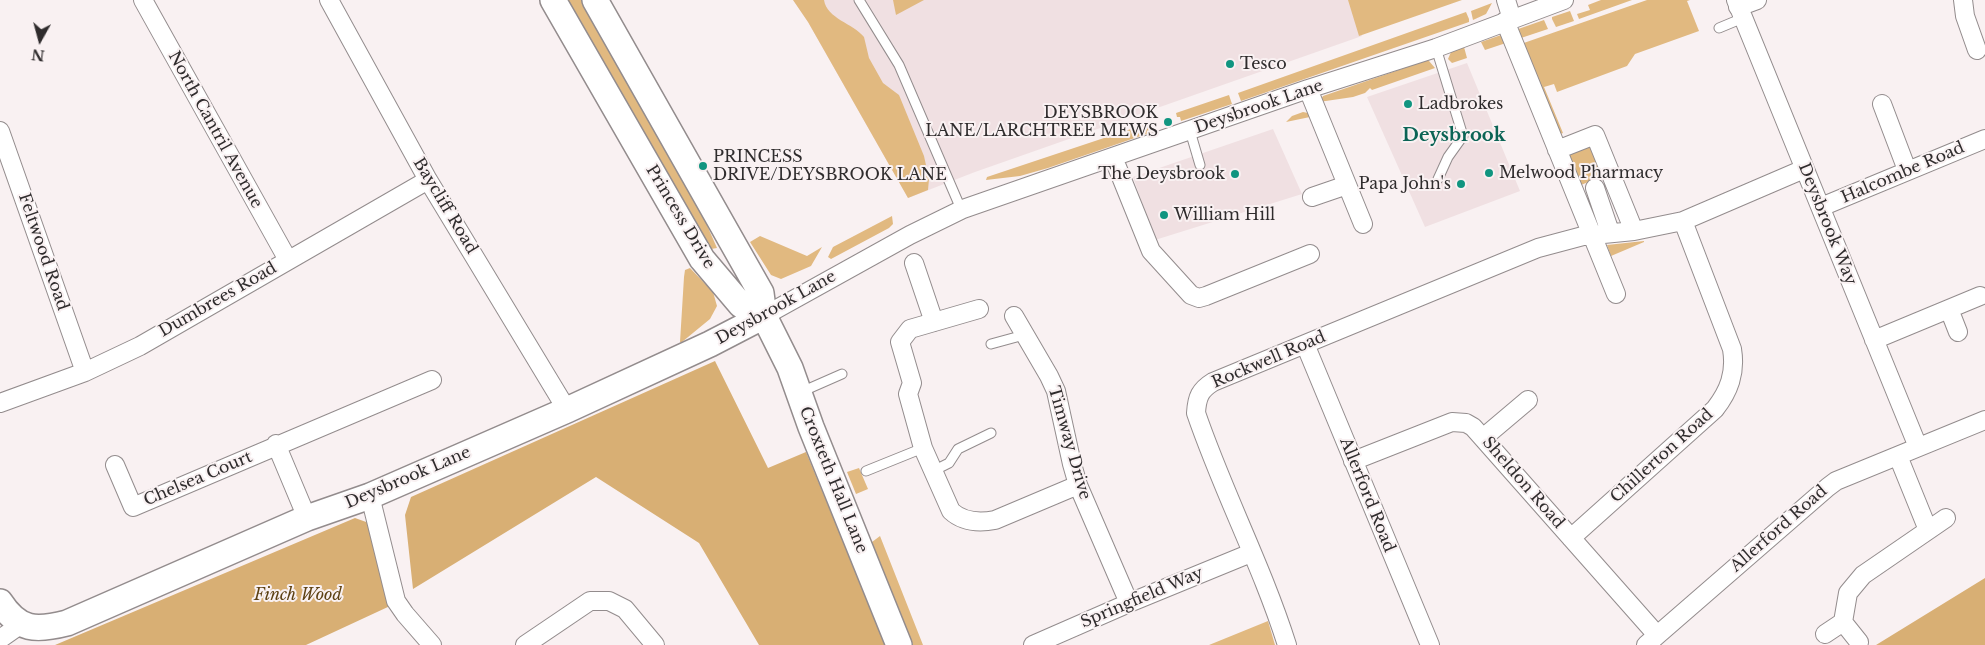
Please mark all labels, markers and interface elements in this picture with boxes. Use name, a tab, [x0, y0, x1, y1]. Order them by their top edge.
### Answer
north arrow	[15, 15, 65, 65]
text: N	[31, 45, 46, 65]
street label: North Cantril Avenue	[164, 48, 266, 212]
place label: Tesco	[1240, 54, 1287, 74]
marker: Tesco	[1224, 58, 1236, 70]
street label: Deysbrook Lane	[1192, 76, 1326, 138]
place label: Ladbrokes	[1418, 94, 1503, 114]
marker: Ladbrokes	[1402, 98, 1414, 110]
place label: DEYSBROOK LANE/LARCHTREE MEWS	[925, 103, 1158, 141]
marker: DEYSBROOK LANE/LARCHTREE MEWS	[1162, 116, 1174, 128]
district label: Deysbrook	[1402, 125, 1506, 147]
street label: Halcombe Road	[1839, 138, 1967, 208]
place label: PRINCESS DRIVE/DEYSBROOK LANE	[713, 147, 947, 185]
street label: Baycliff Road	[409, 154, 481, 258]
marker: PRINCESS DRIVE/DEYSBROOK LANE	[697, 160, 709, 172]
street label: Deysbrook Way	[1794, 160, 1860, 288]
street label: Princess Drive	[641, 162, 719, 272]
place label: Melwood Pharmacy	[1499, 163, 1663, 183]
place label: The Deysbrook	[1098, 164, 1225, 184]
marker: Melwood Pharmacy	[1483, 167, 1495, 179]
marker: The Deysbrook	[1229, 168, 1241, 180]
place label: Papa John's	[1358, 174, 1451, 194]
marker: Papa John's	[1455, 178, 1467, 190]
street label: Feltwood Road	[14, 191, 72, 313]
place label: William Hill	[1174, 205, 1275, 225]
marker: William Hill	[1158, 209, 1170, 221]
street label: Dumbrees Road	[156, 259, 280, 341]
street label: Deysbrook Lane	[713, 267, 839, 349]
street label: Rockwell Road	[1209, 327, 1329, 393]
street label: Timway Drive	[1044, 384, 1094, 502]
street label: Croxteth Hall Lane	[795, 404, 871, 556]
street label: Chillerton Road	[1607, 405, 1717, 507]
street label: Sheldon Road	[1478, 433, 1568, 533]
street label: Allerford Road	[1335, 435, 1399, 555]
street label: Deysbrook Lane	[342, 443, 474, 513]
street label: Chelsea Court	[141, 448, 255, 510]
street label: Allerford Road	[1727, 482, 1831, 576]
street label: Springfield Way	[1078, 564, 1206, 632]
park label: Finch Wood	[254, 585, 342, 605]

